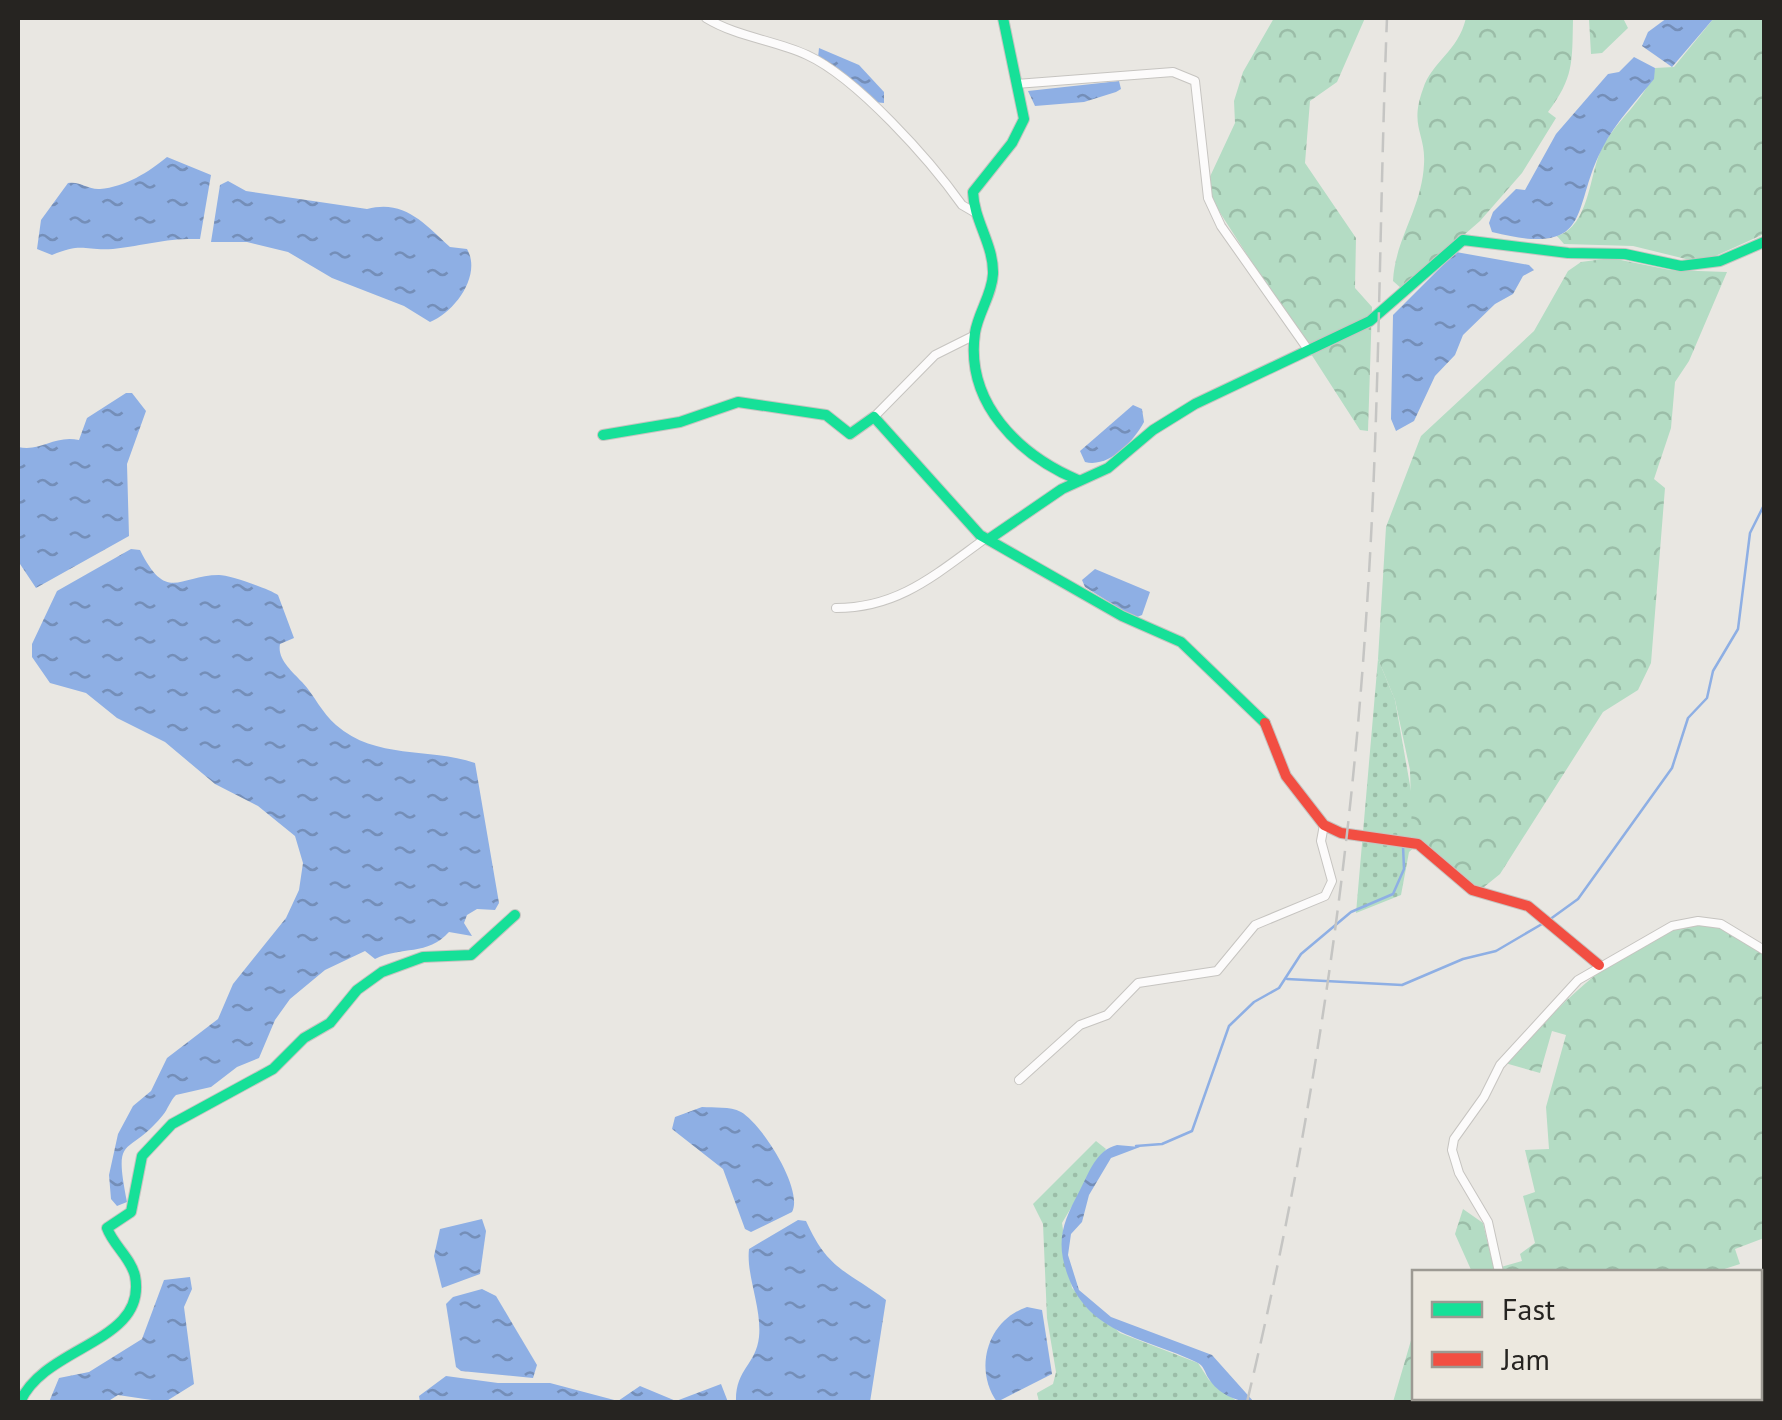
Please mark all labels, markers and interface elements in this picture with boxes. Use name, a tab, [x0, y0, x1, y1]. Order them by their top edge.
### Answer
legend	[1412, 1270, 1762, 1400]
text: Fast	[1502, 1289, 1555, 1328]
text: Jam	[1500, 1339, 1550, 1378]

